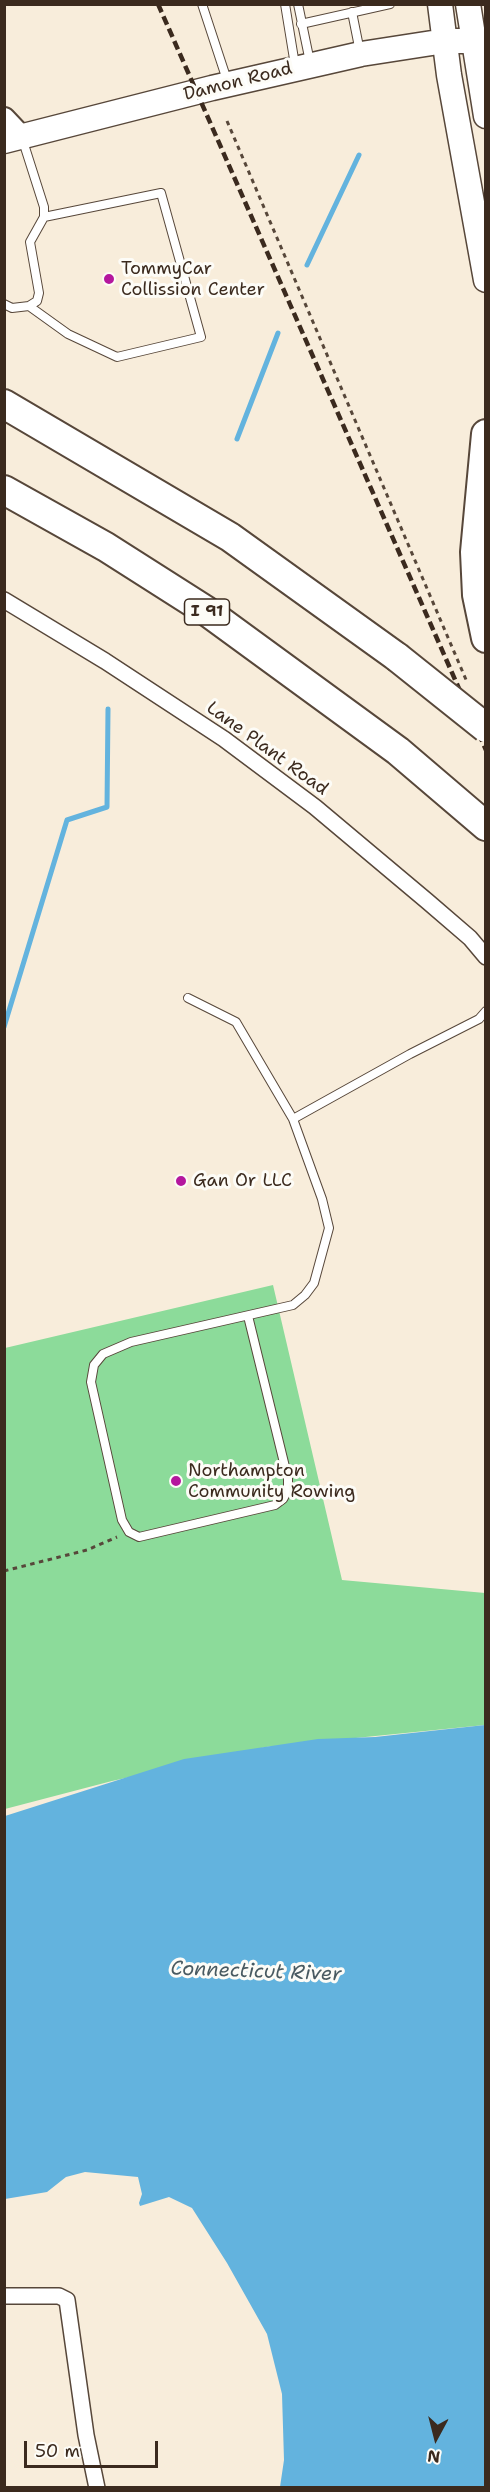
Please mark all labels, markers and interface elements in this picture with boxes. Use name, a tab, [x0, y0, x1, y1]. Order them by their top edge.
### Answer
street label: Damon Road	[181, 58, 295, 106]
place label: TommyCar Collission Center	[121, 258, 265, 300]
marker: TommyCar Collission Center	[102, 272, 116, 286]
road number: I 91	[184, 599, 230, 625]
street label: Lane Plant Road	[202, 698, 332, 800]
place label: Gan Or LLC	[193, 1170, 292, 1192]
marker: Gan Or LLC	[174, 1174, 188, 1188]
place label: Northampton Community Rowing	[188, 1460, 355, 1502]
marker: Northampton Community Rowing	[169, 1474, 183, 1488]
water label: Connecticut River	[170, 1957, 342, 1987]
north arrow	[406, 2408, 466, 2468]
scale bar	[27, 2429, 160, 2467]
text: 50 m	[35, 2439, 80, 2463]
text: N	[426, 2445, 441, 2468]

